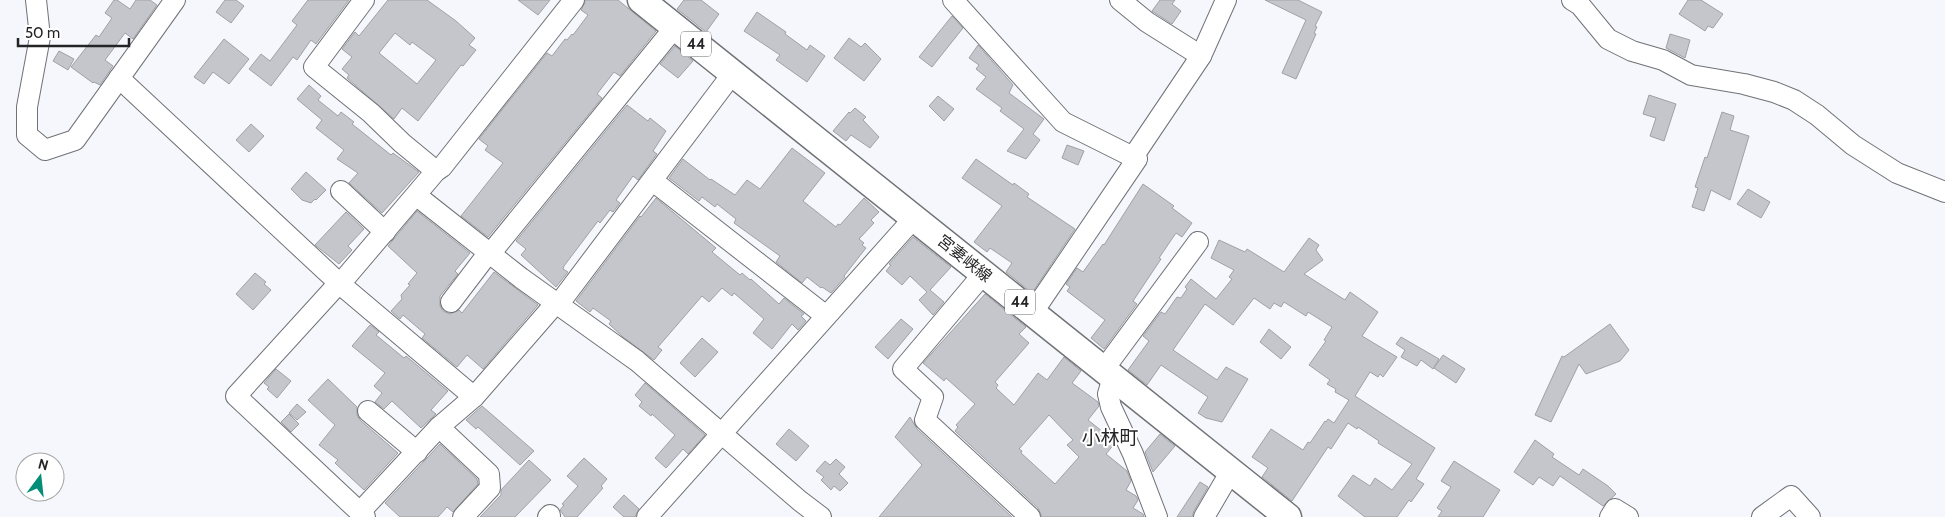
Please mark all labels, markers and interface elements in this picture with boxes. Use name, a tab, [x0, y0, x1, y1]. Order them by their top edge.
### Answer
scale bar	[18, 15, 129, 47]
text: 50 m	[25, 24, 60, 42]
road number: 44	[681, 32, 711, 56]
street label: 宮妻峡線	[934, 231, 996, 286]
road number: 44	[1005, 290, 1035, 314]
district label: 小林町	[1081, 426, 1139, 449]
north arrow	[15, 452, 65, 502]
text: N	[36, 454, 50, 474]

